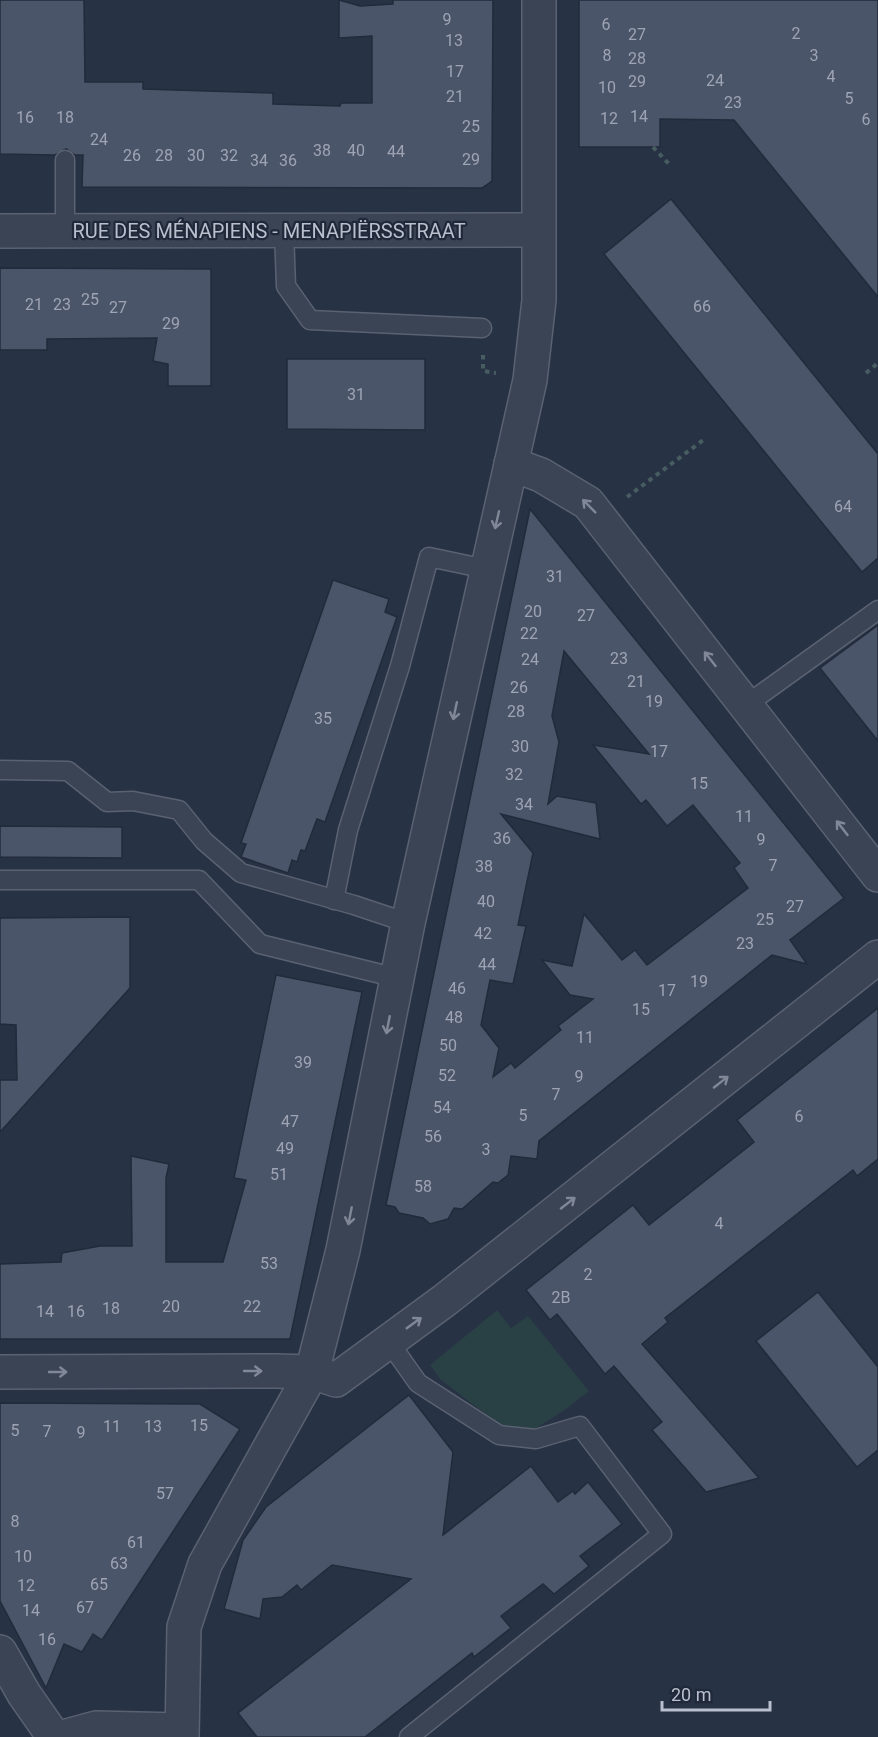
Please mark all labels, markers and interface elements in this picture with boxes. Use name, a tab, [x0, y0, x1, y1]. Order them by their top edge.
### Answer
house number: 9	[443, 10, 452, 29]
house number: 6	[602, 15, 611, 34]
house number: 2	[792, 24, 801, 43]
house number: 27	[628, 25, 646, 44]
house number: 13	[445, 31, 463, 50]
house number: 8	[603, 46, 612, 65]
house number: 3	[810, 46, 819, 65]
house number: 28	[628, 49, 646, 68]
house number: 17	[446, 62, 464, 81]
house number: 4	[827, 67, 836, 86]
house number: 24	[706, 71, 724, 90]
house number: 29	[628, 72, 646, 91]
house number: 10	[598, 78, 616, 97]
house number: 21	[446, 87, 464, 106]
house number: 5	[845, 89, 854, 108]
house number: 23	[724, 93, 742, 112]
house number: 14	[630, 107, 648, 126]
house number: 16	[16, 108, 34, 127]
house number: 18	[56, 108, 74, 127]
house number: 12	[600, 109, 618, 128]
house number: 6	[862, 110, 871, 129]
house number: 25	[462, 117, 480, 136]
house number: 24	[90, 130, 108, 149]
house number: 38	[313, 141, 331, 160]
house number: 40	[347, 141, 365, 160]
house number: 44	[387, 142, 405, 161]
house number: 26	[123, 146, 141, 165]
house number: 28	[155, 146, 173, 165]
house number: 30	[187, 146, 205, 165]
house number: 32	[220, 146, 238, 165]
house number: 29	[462, 150, 480, 169]
house number: 34	[250, 151, 268, 170]
house number: 36	[279, 151, 297, 170]
street label: RUE DES MÉNAPIENS - MENAPIËRSSTRAAT	[72, 219, 466, 243]
house number: 25	[81, 290, 99, 309]
house number: 21	[25, 295, 43, 314]
house number: 23	[53, 295, 71, 314]
house number: 66	[693, 297, 711, 316]
house number: 27	[109, 298, 127, 317]
house number: 29	[162, 314, 180, 333]
house number: 31	[347, 385, 365, 404]
house number: 64	[834, 497, 852, 516]
one-way arrow	[582, 499, 596, 514]
one-way arrow	[491, 510, 502, 529]
house number: 31	[546, 567, 564, 586]
house number: 20	[524, 602, 542, 621]
house number: 27	[577, 606, 595, 625]
house number: 22	[520, 624, 538, 643]
house number: 23	[610, 649, 628, 668]
house number: 24	[521, 650, 539, 669]
one-way arrow	[703, 651, 716, 667]
house number: 21	[627, 672, 645, 691]
house number: 26	[510, 678, 528, 697]
house number: 19	[645, 692, 663, 711]
one-way arrow	[448, 701, 460, 720]
house number: 28	[507, 702, 525, 721]
house number: 35	[314, 709, 332, 728]
house number: 30	[511, 737, 529, 756]
house number: 17	[650, 742, 668, 761]
house number: 32	[505, 765, 523, 784]
house number: 15	[690, 774, 708, 793]
house number: 34	[515, 795, 533, 814]
house number: 11	[735, 807, 753, 826]
one-way arrow	[836, 821, 849, 837]
house number: 36	[493, 829, 511, 848]
house number: 9	[757, 830, 766, 849]
house number: 7	[769, 856, 778, 875]
house number: 38	[475, 857, 493, 876]
house number: 40	[477, 892, 495, 911]
house number: 27	[786, 897, 804, 916]
house number: 25	[756, 910, 774, 929]
house number: 42	[474, 924, 492, 943]
house number: 23	[736, 934, 754, 953]
house number: 44	[478, 955, 496, 974]
house number: 19	[690, 972, 708, 991]
house number: 46	[448, 979, 466, 998]
house number: 17	[658, 981, 676, 1000]
house number: 15	[632, 1000, 650, 1019]
house number: 48	[445, 1008, 463, 1027]
one-way arrow	[382, 1014, 393, 1034]
house number: 11	[576, 1028, 594, 1047]
house number: 50	[439, 1036, 457, 1055]
house number: 39	[294, 1053, 312, 1072]
house number: 52	[438, 1066, 456, 1085]
house number: 9	[575, 1067, 584, 1086]
one-way arrow	[713, 1076, 729, 1089]
house number: 7	[552, 1085, 561, 1104]
house number: 54	[433, 1098, 451, 1117]
house number: 5	[519, 1106, 528, 1125]
house number: 6	[795, 1107, 804, 1126]
house number: 47	[281, 1112, 299, 1131]
house number: 56	[424, 1127, 442, 1146]
house number: 49	[276, 1139, 294, 1158]
house number: 3	[482, 1140, 491, 1159]
house number: 51	[270, 1165, 288, 1184]
house number: 58	[414, 1177, 432, 1196]
one-way arrow	[560, 1197, 576, 1210]
one-way arrow	[343, 1206, 355, 1225]
house number: 4	[715, 1214, 724, 1233]
house number: 53	[260, 1254, 278, 1273]
house number: 2	[584, 1265, 593, 1284]
house number: 2B	[552, 1288, 571, 1307]
house number: 20	[162, 1297, 180, 1316]
house number: 22	[243, 1297, 261, 1316]
house number: 18	[102, 1299, 120, 1318]
house number: 14	[36, 1302, 54, 1321]
house number: 16	[67, 1302, 85, 1321]
one-way arrow	[406, 1317, 422, 1330]
one-way arrow	[243, 1365, 263, 1377]
one-way arrow	[48, 1366, 68, 1378]
house number: 15	[190, 1416, 208, 1435]
house number: 11	[103, 1417, 121, 1436]
house number: 13	[144, 1417, 162, 1436]
house number: 5	[11, 1421, 20, 1440]
house number: 7	[43, 1422, 52, 1441]
house number: 9	[77, 1423, 86, 1442]
house number: 57	[156, 1484, 174, 1503]
house number: 8	[11, 1512, 20, 1531]
house number: 61	[127, 1533, 145, 1552]
house number: 10	[14, 1547, 32, 1566]
house number: 63	[110, 1554, 128, 1573]
house number: 65	[90, 1575, 108, 1594]
house number: 12	[17, 1576, 35, 1595]
house number: 67	[76, 1598, 94, 1617]
house number: 14	[22, 1601, 40, 1620]
house number: 16	[38, 1630, 56, 1649]
scale bar	[662, 1674, 770, 1712]
text: 20 m	[671, 1684, 711, 1705]

